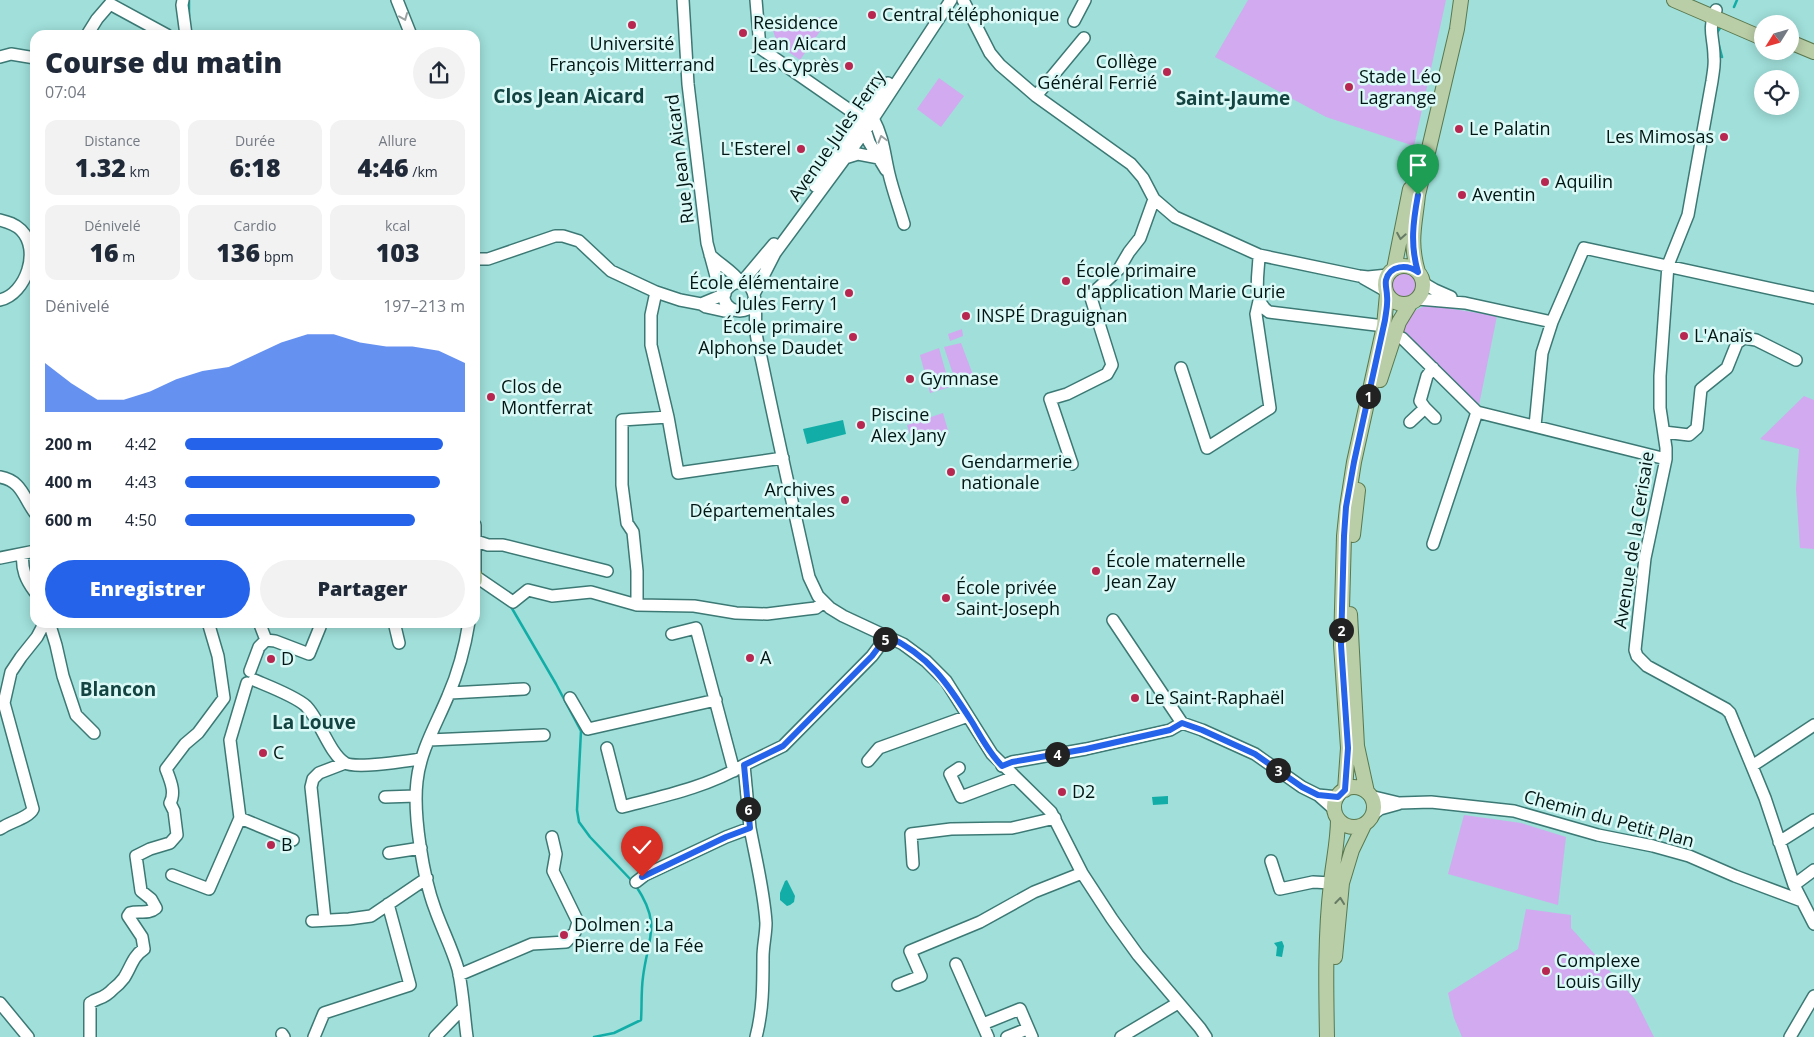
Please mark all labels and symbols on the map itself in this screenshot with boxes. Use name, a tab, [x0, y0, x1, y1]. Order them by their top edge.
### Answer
place label: Central téléphonique	[882, 2, 1059, 26]
marker: Central téléphonique	[866, 9, 878, 21]
place label: Residence Jean Aicard	[751, 10, 847, 55]
one-way arrow	[398, 12, 409, 21]
north arrow	[1754, 15, 1799, 60]
marker: Université François Mitterrand	[626, 19, 638, 31]
marker: Residence Jean Aicard	[737, 27, 749, 39]
place label: Université François Mitterrand	[549, 31, 715, 76]
place label: Collège Général Ferrié	[1037, 49, 1157, 94]
place label: Les Cyprès	[749, 53, 839, 77]
marker: Les Cyprès	[843, 60, 855, 72]
place label: Stade Léo Lagrange	[1359, 64, 1441, 109]
street label: Avenue Jules Ferry	[782, 65, 891, 205]
marker: Collège Général Ferrié	[1161, 66, 1173, 78]
marker: Stade Léo Lagrange	[1343, 81, 1355, 93]
district label: Clos Jean Aicard	[493, 83, 645, 109]
district label: Saint-Jaume	[1176, 85, 1290, 111]
street label: Rue Jean Aicard	[659, 93, 699, 225]
place label: Le Palatin	[1469, 116, 1551, 140]
marker: Le Palatin	[1453, 123, 1465, 135]
place label: Les Mimosas	[1606, 124, 1714, 148]
marker: Les Mimosas	[1718, 131, 1730, 143]
place label: L'Esterel	[721, 136, 791, 160]
one-way arrow	[877, 136, 887, 144]
marker: L'Esterel	[795, 143, 807, 155]
pin	[1397, 144, 1439, 195]
place label: Aquilin	[1555, 169, 1613, 193]
marker: Aquilin	[1539, 176, 1551, 188]
place label: Aventin	[1472, 182, 1536, 206]
marker: Aventin	[1456, 189, 1468, 201]
one-way arrow	[1396, 231, 1406, 240]
place label: École primaire d'application Marie Curie	[1076, 258, 1285, 303]
place label: École élémentaire Jules Ferry 1	[689, 270, 839, 315]
marker: École primaire d'application Marie Curie	[1060, 275, 1072, 287]
marker: École élémentaire Jules Ferry 1	[843, 287, 855, 299]
place label: INSPÉ Draguignan	[976, 303, 1128, 327]
marker: INSPÉ Draguignan	[960, 310, 972, 322]
place label: École primaire Alphonse Daudet	[698, 314, 843, 359]
place label: L'Anaïs	[1694, 323, 1753, 347]
marker: L'Anaïs	[1678, 330, 1690, 342]
marker: École primaire Alphonse Daudet	[847, 331, 859, 343]
place label: Gymnase	[920, 366, 999, 390]
marker: Gymnase	[904, 373, 916, 385]
place label: Clos de Montferrat	[501, 374, 593, 419]
pin: 1	[1356, 384, 1380, 408]
marker: Clos de Montferrat	[485, 391, 497, 403]
place label: Piscine Alex Jany	[871, 402, 947, 447]
marker: Piscine Alex Jany	[855, 419, 867, 431]
place label: Gendarmerie nationale	[961, 449, 1072, 494]
street label: Avenue de la Cerisaie	[1607, 450, 1659, 630]
marker: Gendarmerie nationale	[945, 466, 957, 478]
place label: Archives Départementales	[689, 477, 835, 522]
marker: Archives Départementales	[839, 494, 851, 506]
place label: École maternelle Jean Zay	[1104, 548, 1246, 593]
marker: École maternelle Jean Zay	[1090, 565, 1102, 577]
place label: École privée Saint-Joseph	[956, 575, 1060, 620]
marker: École privée Saint-Joseph	[940, 592, 952, 604]
pin: 2	[1328, 618, 1354, 642]
pin: 5	[872, 626, 898, 652]
place label: A	[760, 645, 772, 669]
place label: D	[281, 646, 294, 670]
marker: A	[744, 652, 756, 664]
marker: D	[265, 653, 277, 665]
district label: Blancon	[80, 676, 156, 702]
place label: Le Saint-Raphaël	[1145, 685, 1285, 709]
marker: Le Saint-Raphaël	[1129, 692, 1141, 704]
district label: La Louve	[272, 709, 356, 735]
place label: C	[273, 740, 284, 764]
pin: 4	[1044, 742, 1070, 766]
marker: C	[257, 747, 269, 759]
pin: 3	[1266, 758, 1290, 782]
place label: D2	[1072, 779, 1095, 803]
street label: Chemin du Petit Plan	[1521, 784, 1697, 852]
marker: D2	[1056, 786, 1068, 798]
pin: 6	[736, 796, 760, 822]
pin	[621, 826, 663, 877]
place label: B	[281, 832, 293, 856]
marker: B	[265, 839, 277, 851]
one-way arrow	[1334, 897, 1345, 905]
place label: Dolmen : La Pierre de la Fée	[574, 912, 704, 957]
marker: Dolmen : La Pierre de la Fée	[558, 929, 570, 941]
place label: Complexe Louis Gilly	[1556, 948, 1642, 993]
marker: Complexe Louis Gilly	[1540, 965, 1552, 977]

